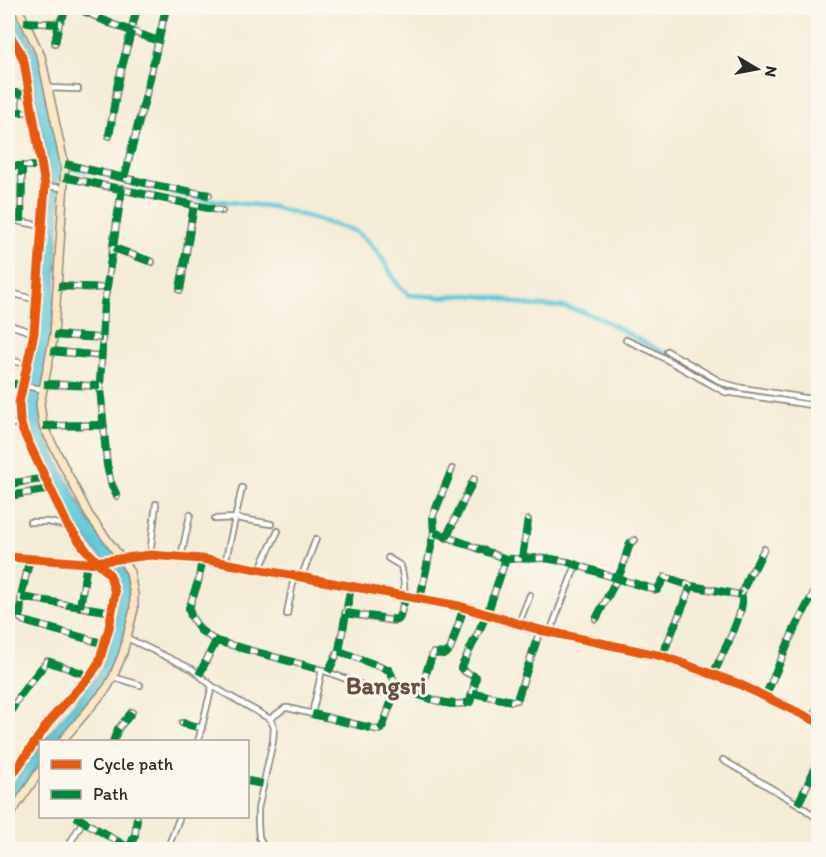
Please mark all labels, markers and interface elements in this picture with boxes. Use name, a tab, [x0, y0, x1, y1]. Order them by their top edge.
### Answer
north arrow	[727, 39, 787, 99]
text: N	[761, 65, 782, 78]
district label: Bangsri	[346, 671, 426, 701]
legend	[39, 740, 249, 818]
text: Cycle path	[93, 753, 174, 775]
text: Path	[93, 783, 128, 805]

